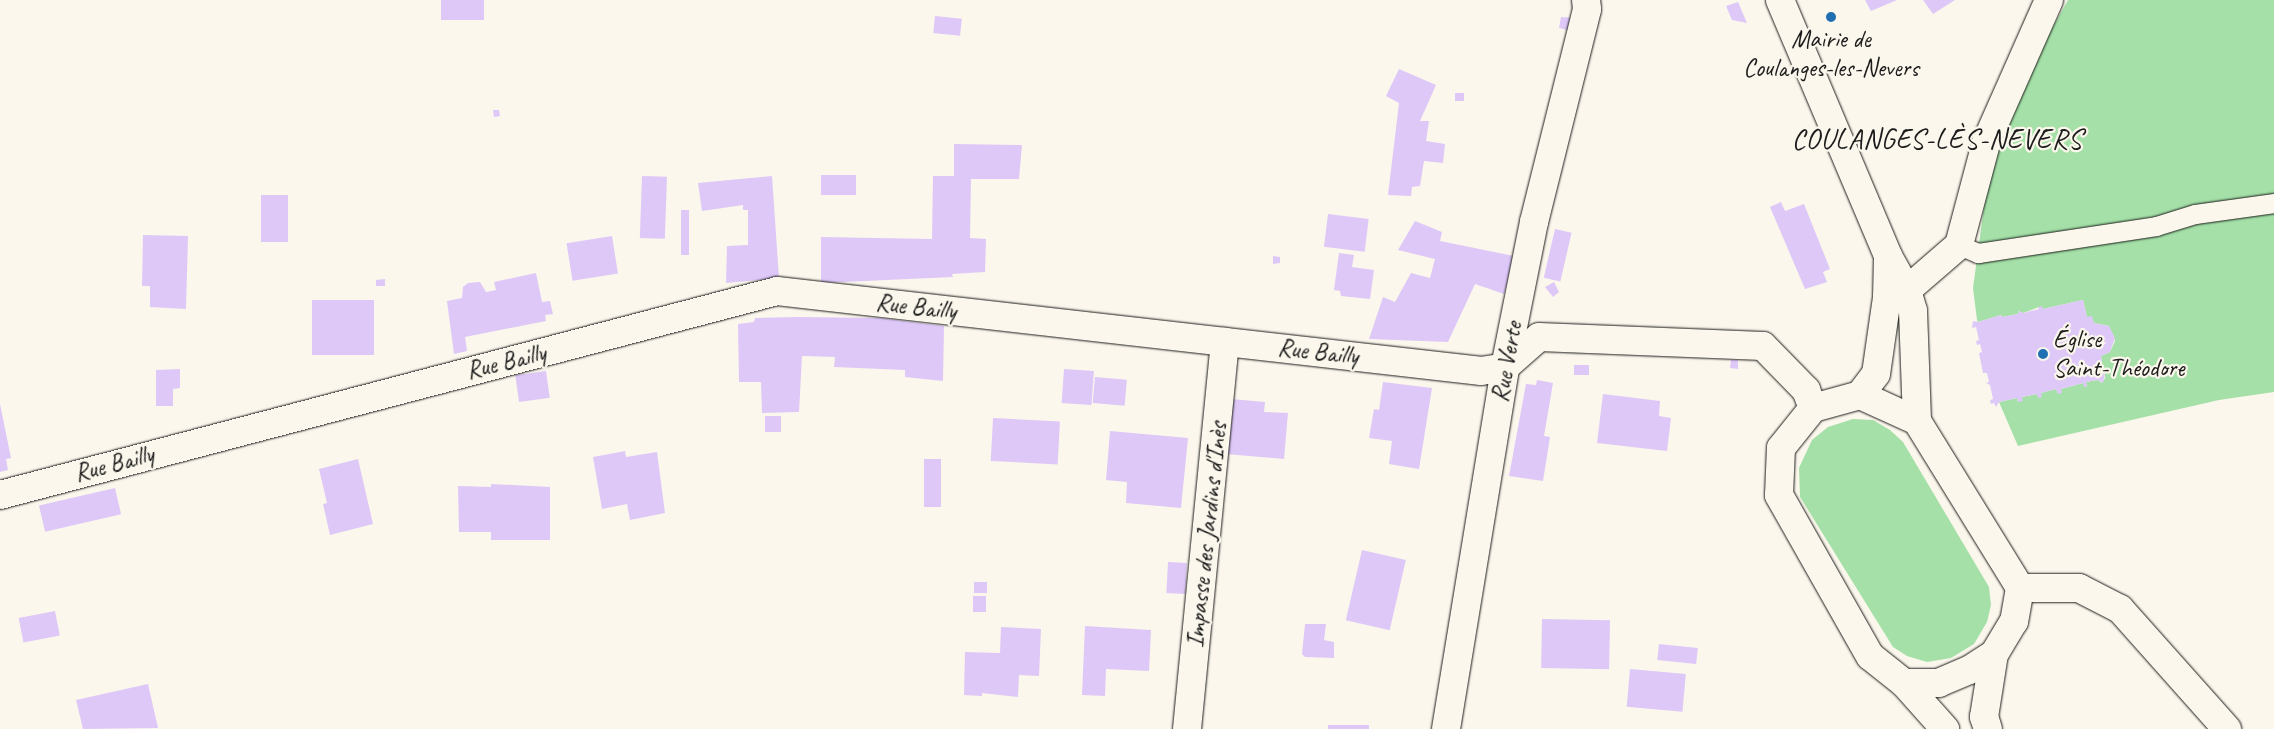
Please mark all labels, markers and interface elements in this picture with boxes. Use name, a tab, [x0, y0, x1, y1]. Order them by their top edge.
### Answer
marker: Mairie de Coulanges-les-Nevers	[1825, 11, 1837, 23]
place label: Mairie de Coulanges-les-Nevers	[1743, 25, 1919, 84]
district label: COULANGES-LÈS-NEVERS	[1791, 122, 2083, 156]
street label: Rue Bailly	[874, 288, 958, 326]
street label: Rue Verte	[1485, 319, 1529, 405]
place label: Église Saint-Théodore	[2053, 325, 2184, 384]
street label: Rue Bailly	[1276, 333, 1360, 371]
street label: Rue Bailly	[463, 338, 549, 386]
marker: Église Saint-Théodore	[2037, 348, 2049, 360]
street label: Impasse des Jardins d'Inès	[1180, 421, 1234, 649]
street label: Rue Bailly	[71, 439, 157, 489]

